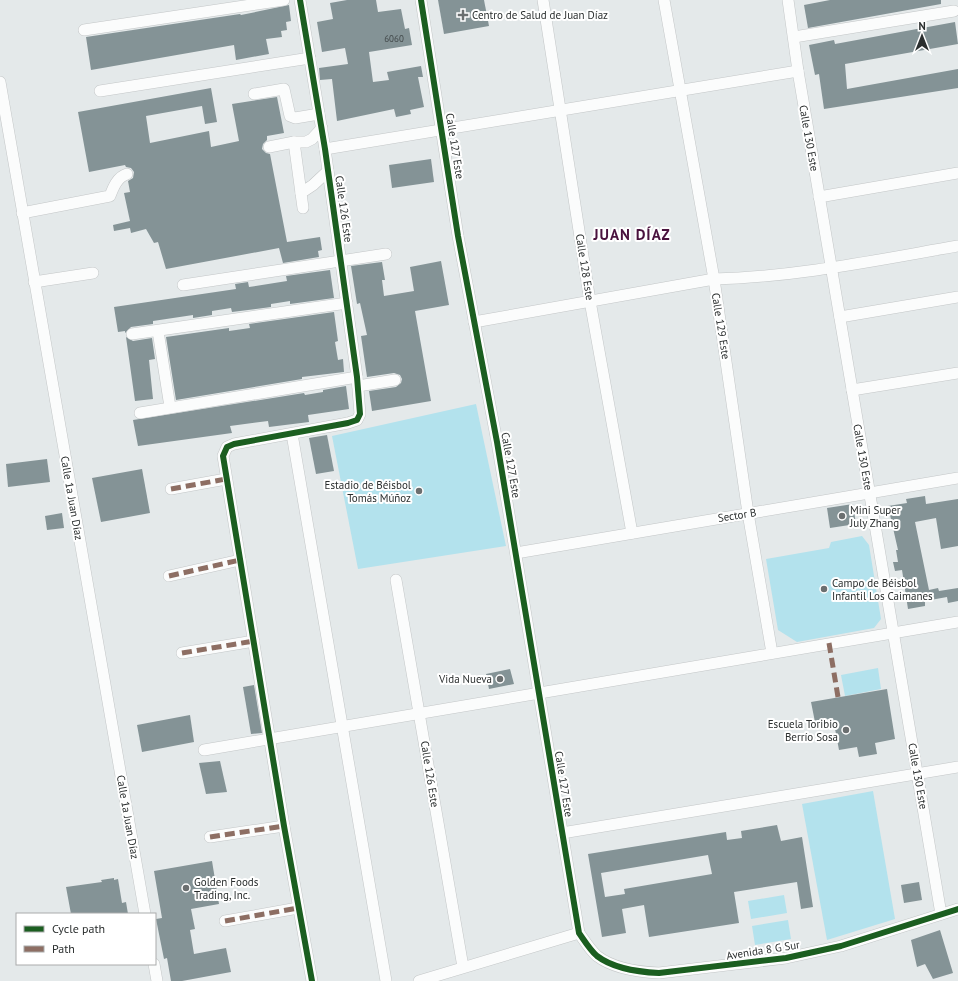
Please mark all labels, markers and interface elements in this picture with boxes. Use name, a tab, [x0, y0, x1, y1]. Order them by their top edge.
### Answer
place label: Centro de Salud de Juan Díaz	[472, 8, 608, 22]
marker: Centro de Salud de Juan Díaz	[457, 9, 469, 21]
north arrow	[902, 16, 942, 56]
text: N	[918, 19, 926, 33]
house number: 6060	[384, 33, 404, 44]
street label: Calle 130 Este	[796, 104, 822, 173]
street label: Calle 127 Este	[443, 112, 467, 180]
street label: Calle 126 Este	[332, 175, 356, 244]
district label: JUAN DÍAZ	[593, 225, 670, 244]
street label: Calle 128 Este	[573, 233, 597, 302]
street label: Calle 129 Este	[709, 292, 733, 361]
street label: Calle 130 Este	[850, 423, 876, 492]
street label: Calle 127 Este	[498, 431, 524, 499]
street label: Calle 1a Juan Díaz	[58, 455, 86, 541]
place label: Estadio de Béisbol Tomás Múñoz	[325, 478, 412, 505]
marker: Estadio de Béisbol Tomás Múñoz	[414, 486, 424, 496]
place label: Mini Super July Zhang	[849, 503, 901, 530]
street label: Sector B	[717, 505, 757, 525]
marker: Mini Super July Zhang	[837, 511, 847, 521]
place label: Campo de Béisbol Infantil Los Caimanes	[832, 576, 933, 603]
marker: Campo de Béisbol Infantil Los Caimanes	[819, 584, 829, 594]
place label: Vida Nueva	[438, 672, 492, 686]
marker: Vida Nueva	[495, 674, 505, 684]
place label: Escuela Toribio Berrío Sosa	[768, 717, 838, 744]
marker: Escuela Toribio Berrío Sosa	[841, 725, 851, 735]
street label: Calle 126 Este	[418, 740, 442, 809]
street label: Calle 130 Este	[905, 742, 931, 811]
street label: Calle 127 Este	[552, 750, 576, 818]
street label: Calle 1a Juan Díaz	[114, 774, 142, 860]
place label: Golden Foods Trading, Inc.	[194, 875, 259, 902]
marker: Golden Foods Trading, Inc.	[181, 883, 191, 893]
legend	[16, 913, 156, 965]
text: Cycle path	[52, 921, 105, 936]
street label: Avenida 8 G Sur	[725, 937, 801, 963]
text: Path	[52, 941, 75, 956]

